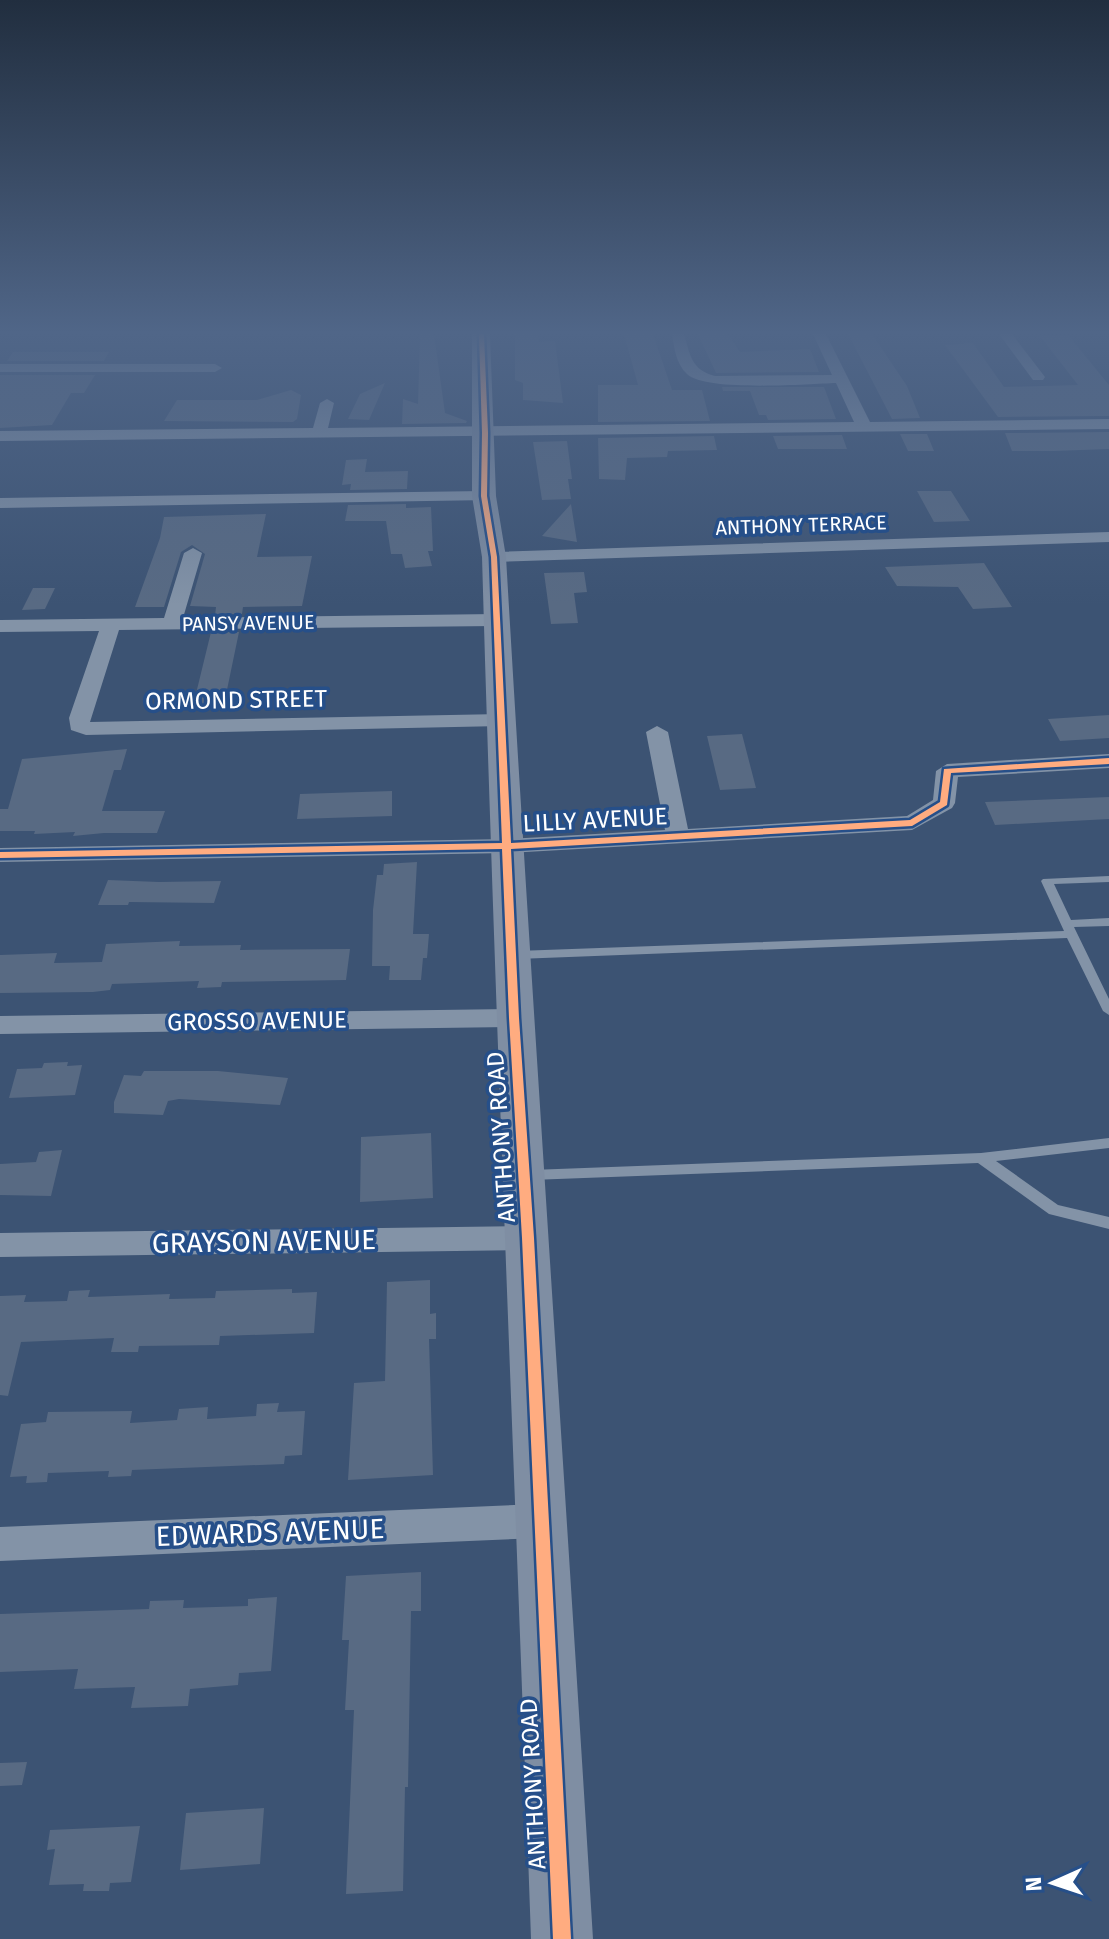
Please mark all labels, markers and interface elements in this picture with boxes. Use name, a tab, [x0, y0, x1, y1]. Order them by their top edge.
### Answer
street label: ANTHONY TERRACE	[715, 510, 887, 540]
street label: PANSY AVENUE	[181, 610, 315, 636]
street label: ORMOND STREET	[145, 684, 328, 716]
street label: LILLY AVENUE	[522, 802, 668, 838]
street label: GROSSO AVENUE	[167, 1005, 347, 1037]
street label: ANTHONY ROAD	[481, 1051, 521, 1223]
street label: GRAYSON AVENUE	[152, 1223, 376, 1260]
street label: EDWARDS AVENUE	[155, 1512, 385, 1553]
street label: ANTHONY ROAD	[515, 1698, 551, 1870]
north arrow	[1013, 1843, 1093, 1923]
text: N	[1020, 1876, 1047, 1892]

